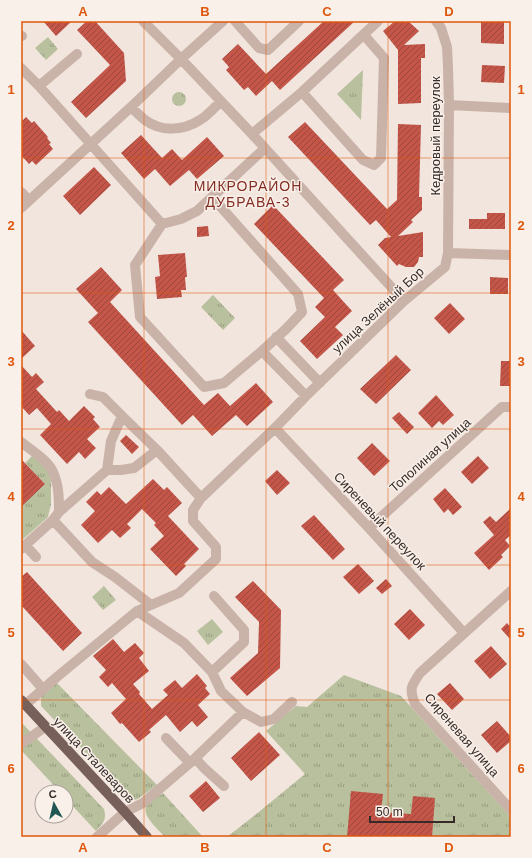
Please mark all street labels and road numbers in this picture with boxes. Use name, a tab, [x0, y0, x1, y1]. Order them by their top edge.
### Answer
street label: Кедровый переулок	[428, 76, 443, 196]
street label: улица Зелёный Бор	[329, 264, 427, 356]
street label: Тополиная улица	[386, 414, 474, 495]
street label: Сиреневый переулок	[331, 469, 429, 573]
street label: Сиреневая улица	[422, 690, 503, 780]
street label: улица Сталеваров	[50, 714, 138, 806]

